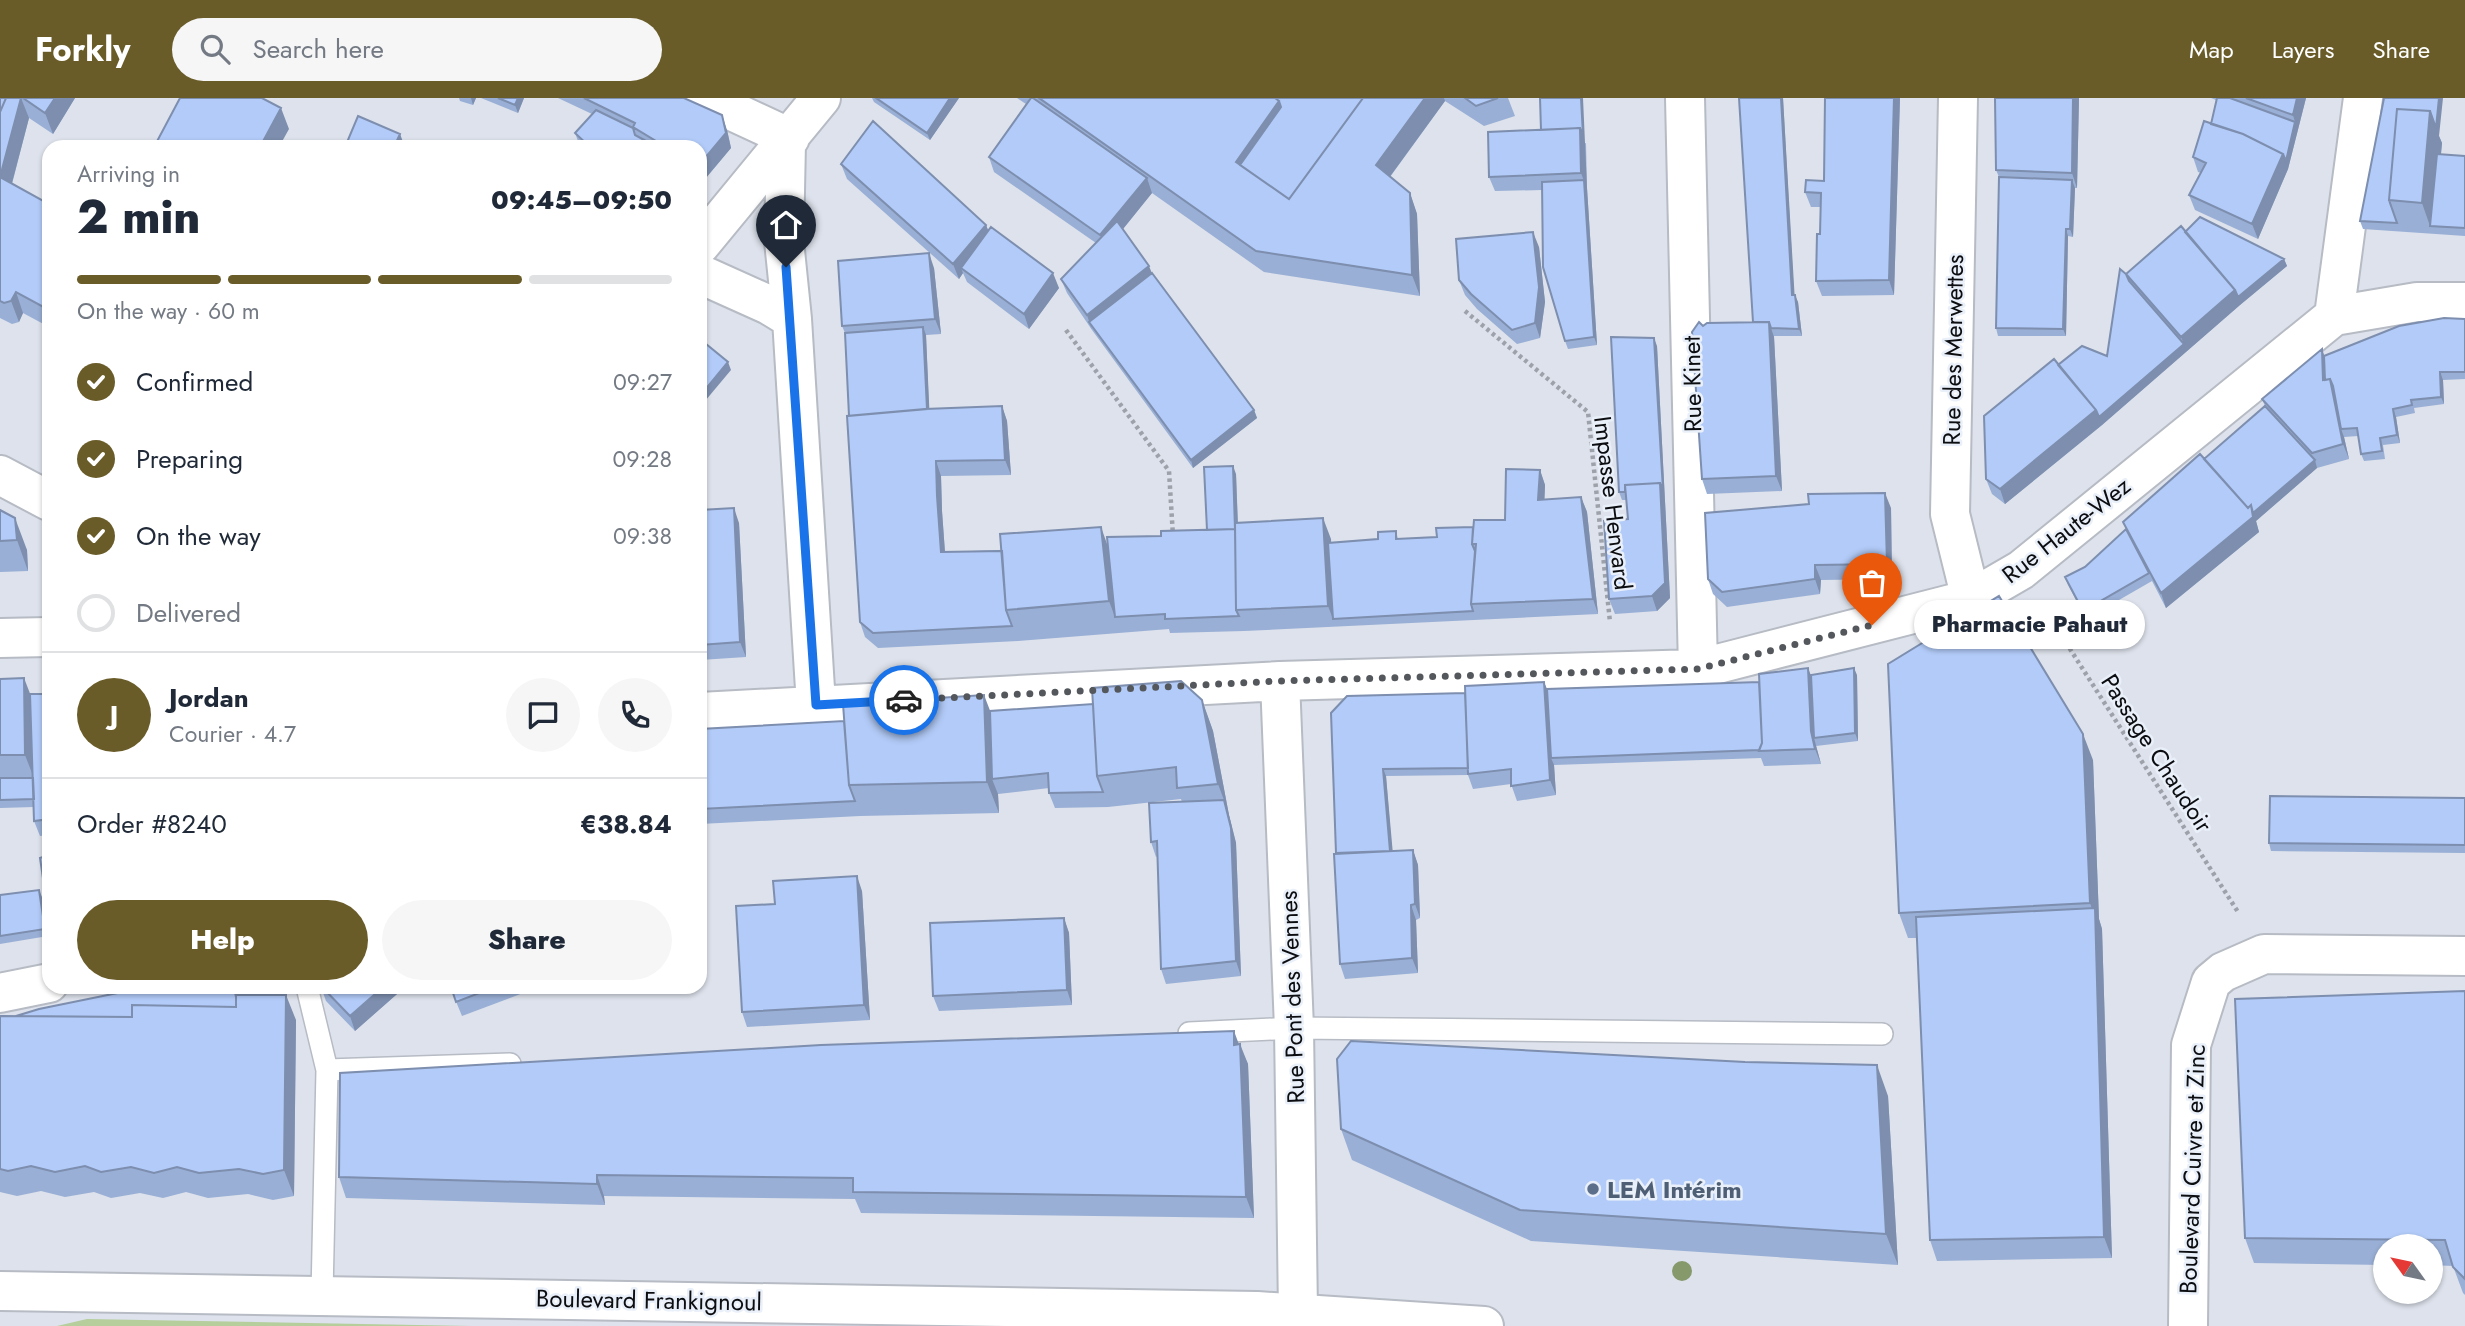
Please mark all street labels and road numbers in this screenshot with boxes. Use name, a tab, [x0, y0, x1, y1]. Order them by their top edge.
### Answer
street label: Rue des Merwettes	[1934, 254, 1972, 446]
street label: Rue Kinet	[1674, 335, 1710, 432]
street label: Impasse Henvard	[1585, 414, 1641, 592]
street label: Rue Haute-Wez	[1994, 469, 2138, 591]
street label: Passage Chaudoir	[2093, 667, 2222, 840]
street label: Rue Pont des Vennes	[1271, 890, 1313, 1104]
street label: Boulevard Cuivre et Zinc	[2170, 1044, 2214, 1294]
street label: Boulevard Frankignoul	[536, 1281, 762, 1319]

